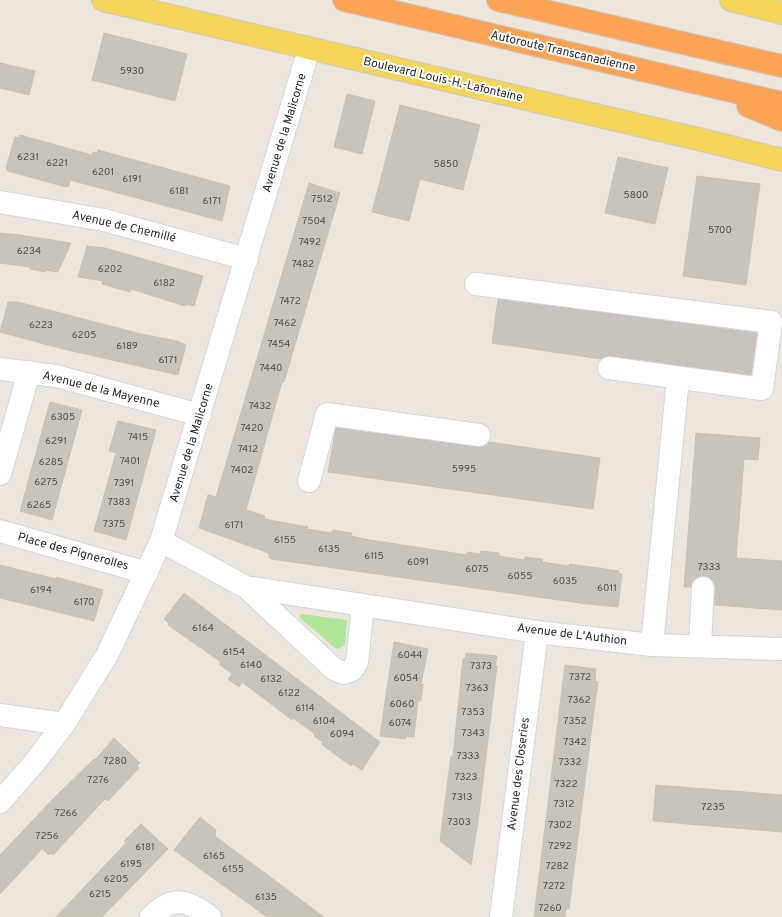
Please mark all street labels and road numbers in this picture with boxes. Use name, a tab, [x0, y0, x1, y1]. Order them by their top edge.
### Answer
street label: Autoroute Transcanadienne	[489, 28, 637, 76]
street label: Boulevard Louis-H.-Lafontaine	[362, 54, 524, 106]
street label: Avenue de la Malicorne	[259, 71, 311, 195]
street label: Avenue de Chemillé	[70, 207, 178, 247]
street label: Avenue de la Mayenne	[41, 368, 161, 412]
street label: Avenue de la Malicorne	[166, 381, 218, 505]
street label: Place des Pignerolles	[16, 529, 130, 575]
street label: Avenue de L'Authion	[516, 620, 628, 650]
street label: Avenue des Closeries	[504, 717, 534, 831]

